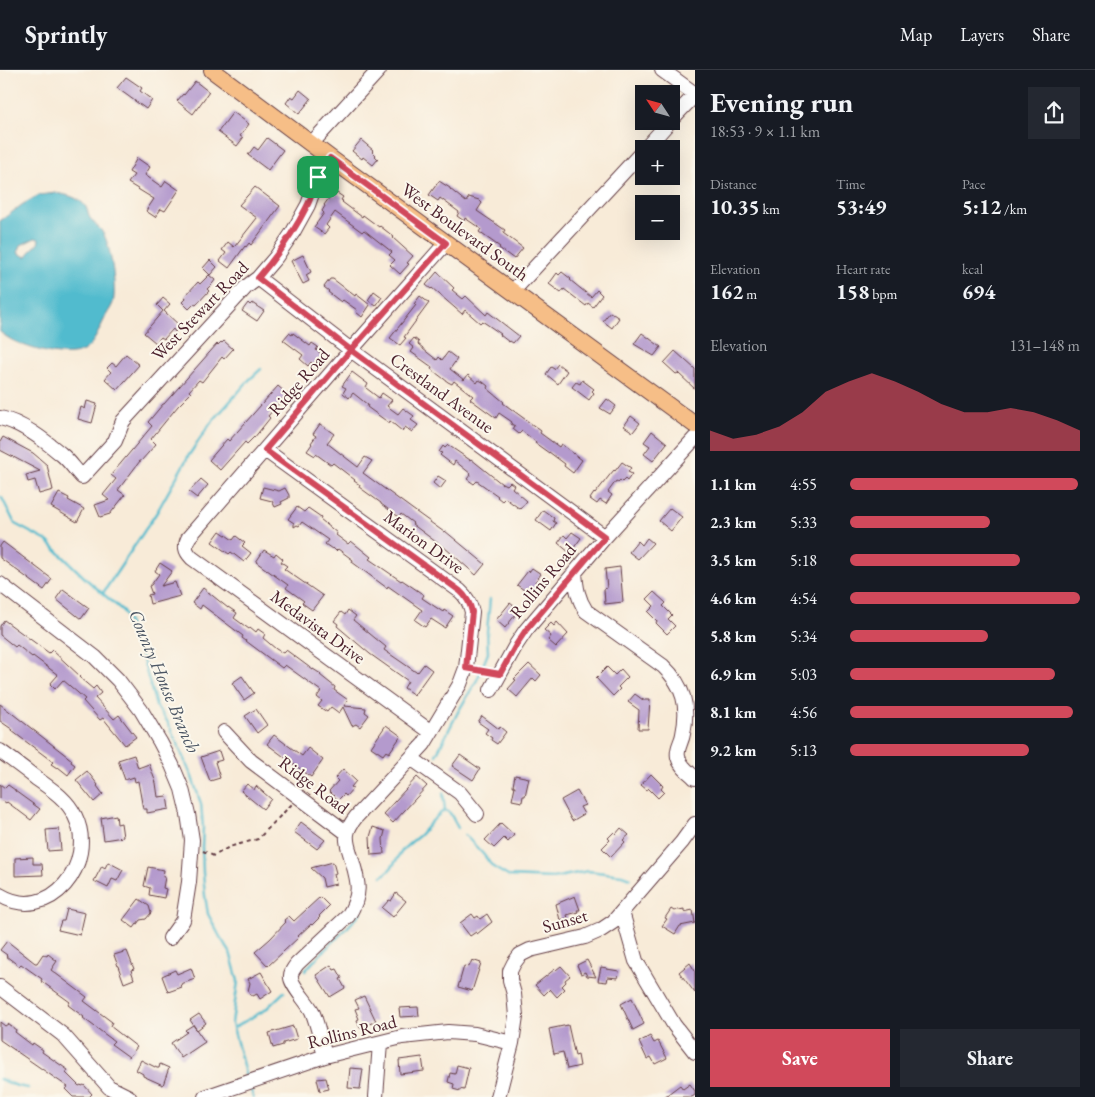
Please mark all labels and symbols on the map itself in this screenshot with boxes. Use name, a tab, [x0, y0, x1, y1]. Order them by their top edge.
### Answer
north arrow	[635, 85, 680, 130]
pin	[297, 156, 339, 198]
street label: West Boulevard South	[397, 178, 534, 286]
street label: West Stewart Road	[146, 255, 254, 365]
street label: Ridge Road	[263, 342, 335, 420]
street label: Crestland Avenue	[386, 347, 499, 438]
street label: Marion Drive	[380, 505, 469, 579]
street label: Rollins Road	[505, 538, 581, 623]
street label: Medavista Drive	[266, 584, 370, 669]
water label: County House Branch	[123, 606, 206, 757]
street label: Ridge Road	[274, 751, 355, 819]
street label: Sunset	[540, 903, 590, 938]
street label: Rollins Road	[305, 1009, 400, 1054]

